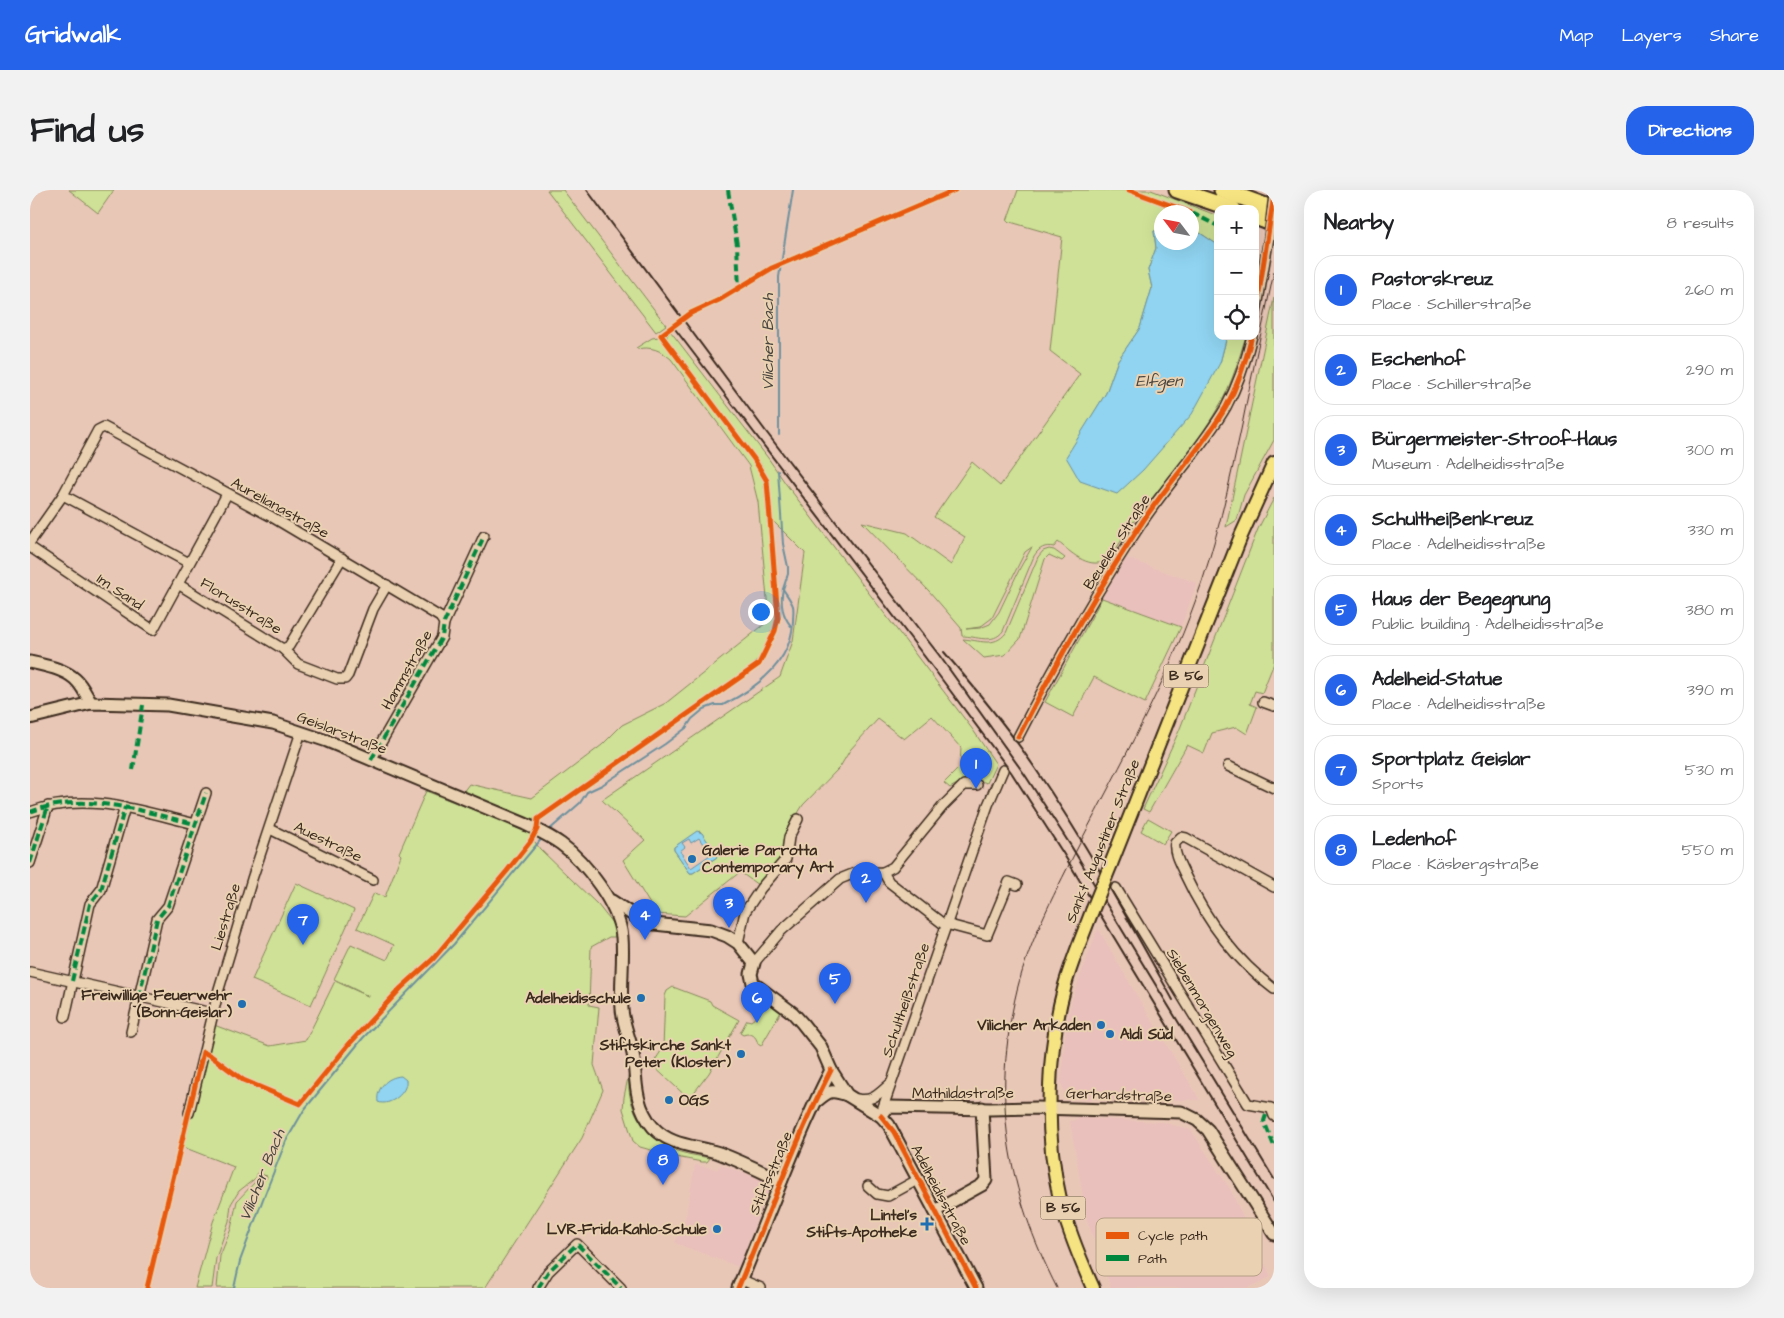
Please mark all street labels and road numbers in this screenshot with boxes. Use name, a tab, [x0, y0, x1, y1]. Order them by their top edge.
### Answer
street label: Aurelianastraße	[227, 472, 333, 544]
street label: Beueler Straße	[1078, 490, 1156, 594]
street label: Im Sand	[92, 569, 148, 616]
street label: Florusstraße	[196, 572, 286, 640]
street label: Hammstraße	[376, 626, 438, 714]
road number: B 56	[1164, 664, 1208, 688]
street label: Geislarstraße	[294, 706, 390, 760]
street label: Sankt Augustiner Straße	[1061, 756, 1146, 926]
street label: Auestraße	[290, 816, 366, 868]
street label: Liestraße	[206, 881, 246, 953]
street label: Schultheißstraße	[877, 940, 935, 1060]
street label: Siebenmorgenweg	[1160, 945, 1243, 1062]
street label: Mathildastraße	[912, 1083, 1014, 1104]
street label: Gerhardstraße	[1066, 1083, 1172, 1107]
street label: Stiftsstraße	[744, 1128, 798, 1218]
street label: Adelheidisstraße	[906, 1141, 976, 1249]
road number: B 56	[1040, 1196, 1086, 1220]

